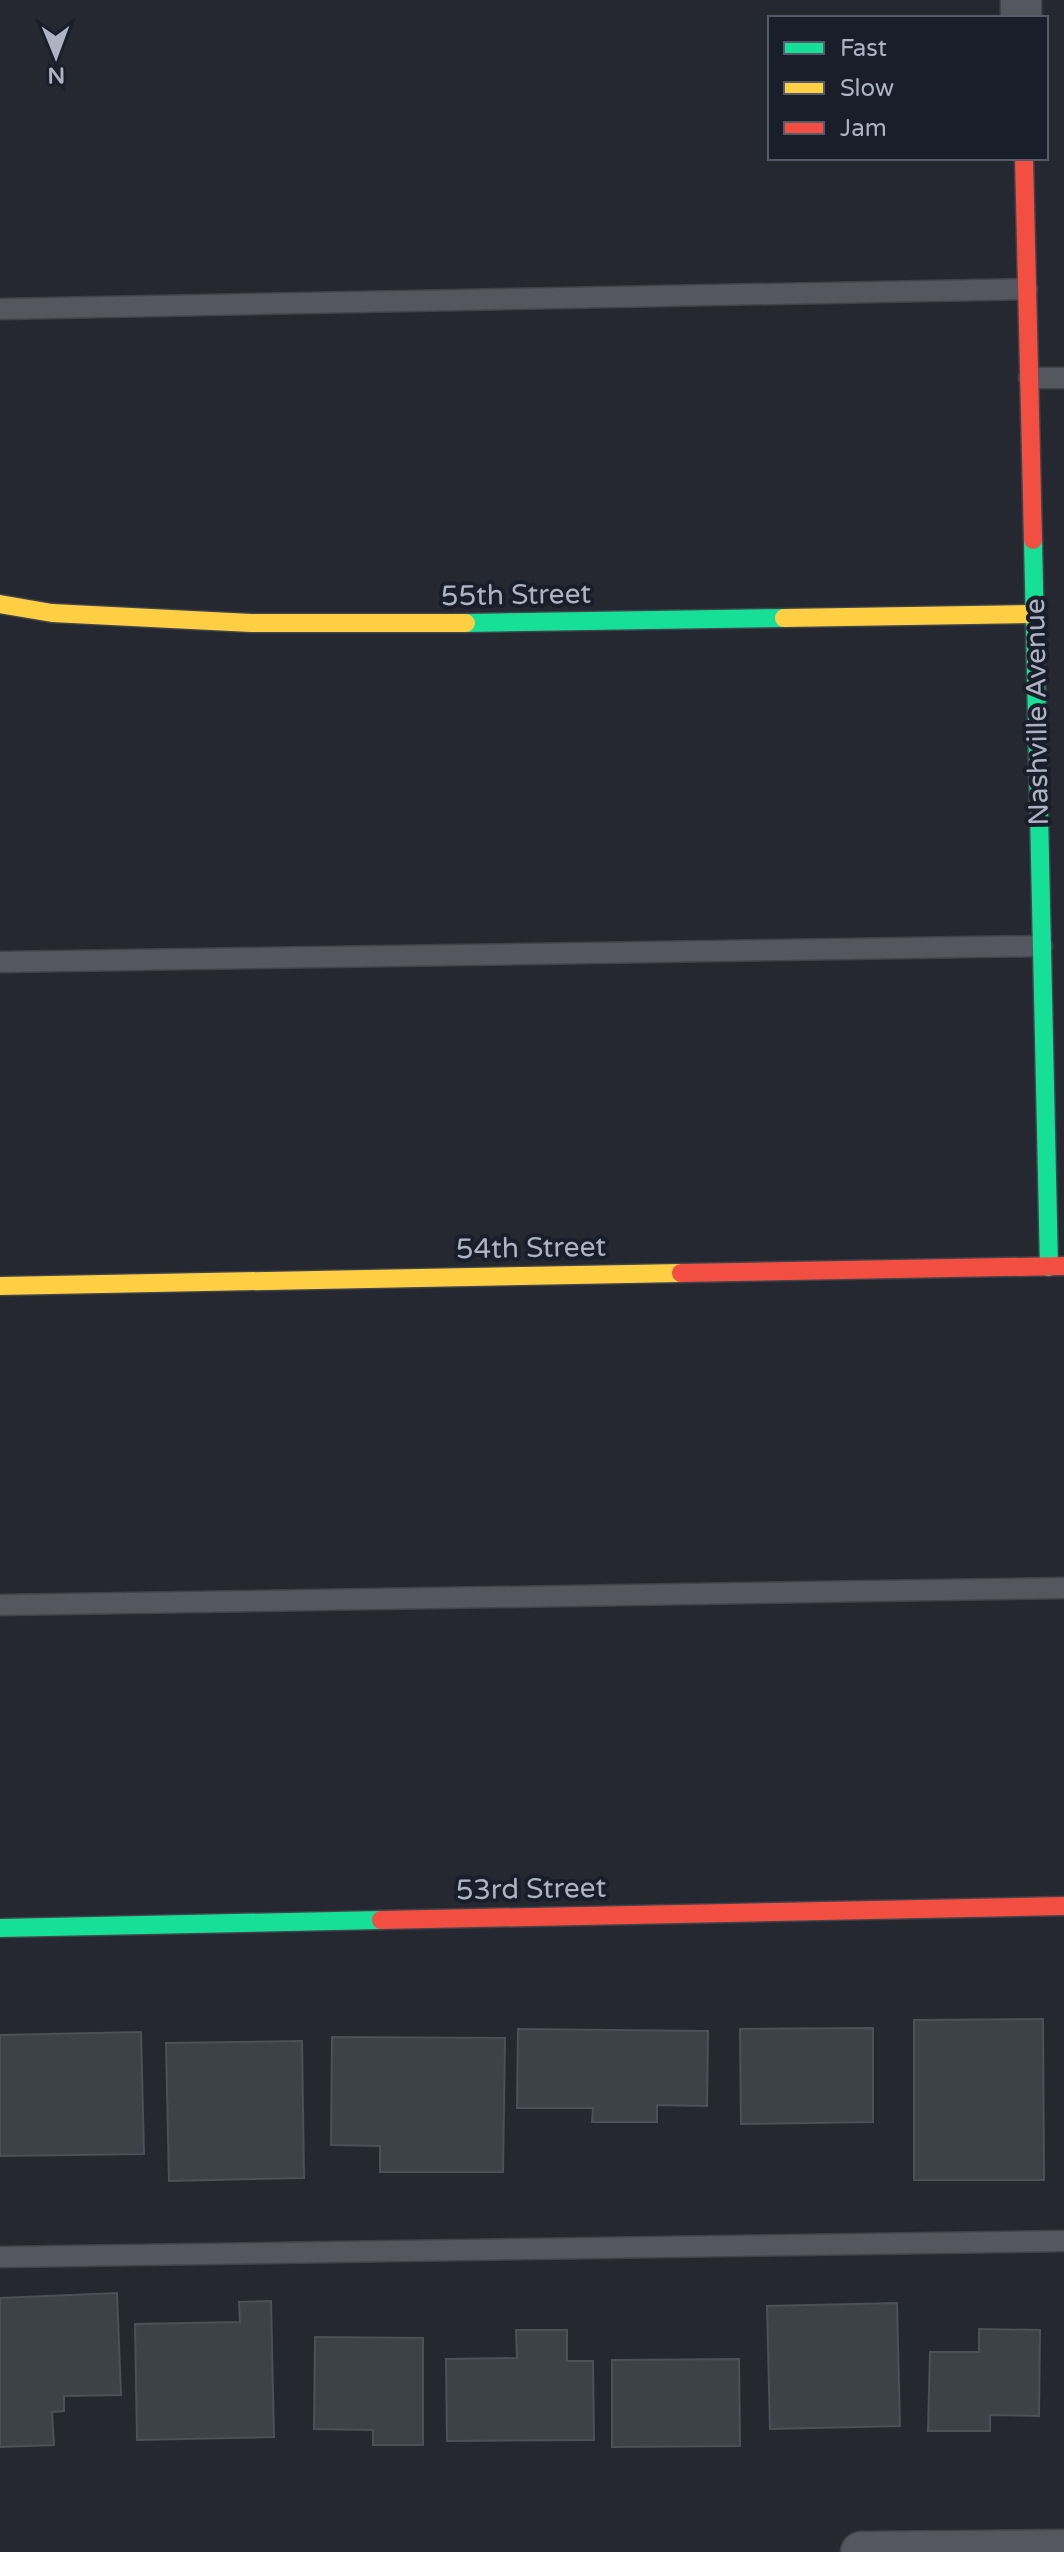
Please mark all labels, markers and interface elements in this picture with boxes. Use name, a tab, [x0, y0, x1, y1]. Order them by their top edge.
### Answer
north arrow	[16, 16, 96, 96]
legend	[768, 16, 1048, 160]
text: Fast	[840, 34, 887, 63]
text: N	[47, 62, 65, 88]
text: Slow	[840, 74, 894, 103]
text: Jam	[840, 114, 887, 143]
street label: 55th Street	[441, 577, 592, 613]
street label: Nashville Avenue	[1018, 598, 1056, 826]
street label: 54th Street	[456, 1230, 607, 1266]
street label: 53rd Street	[455, 1871, 607, 1907]

